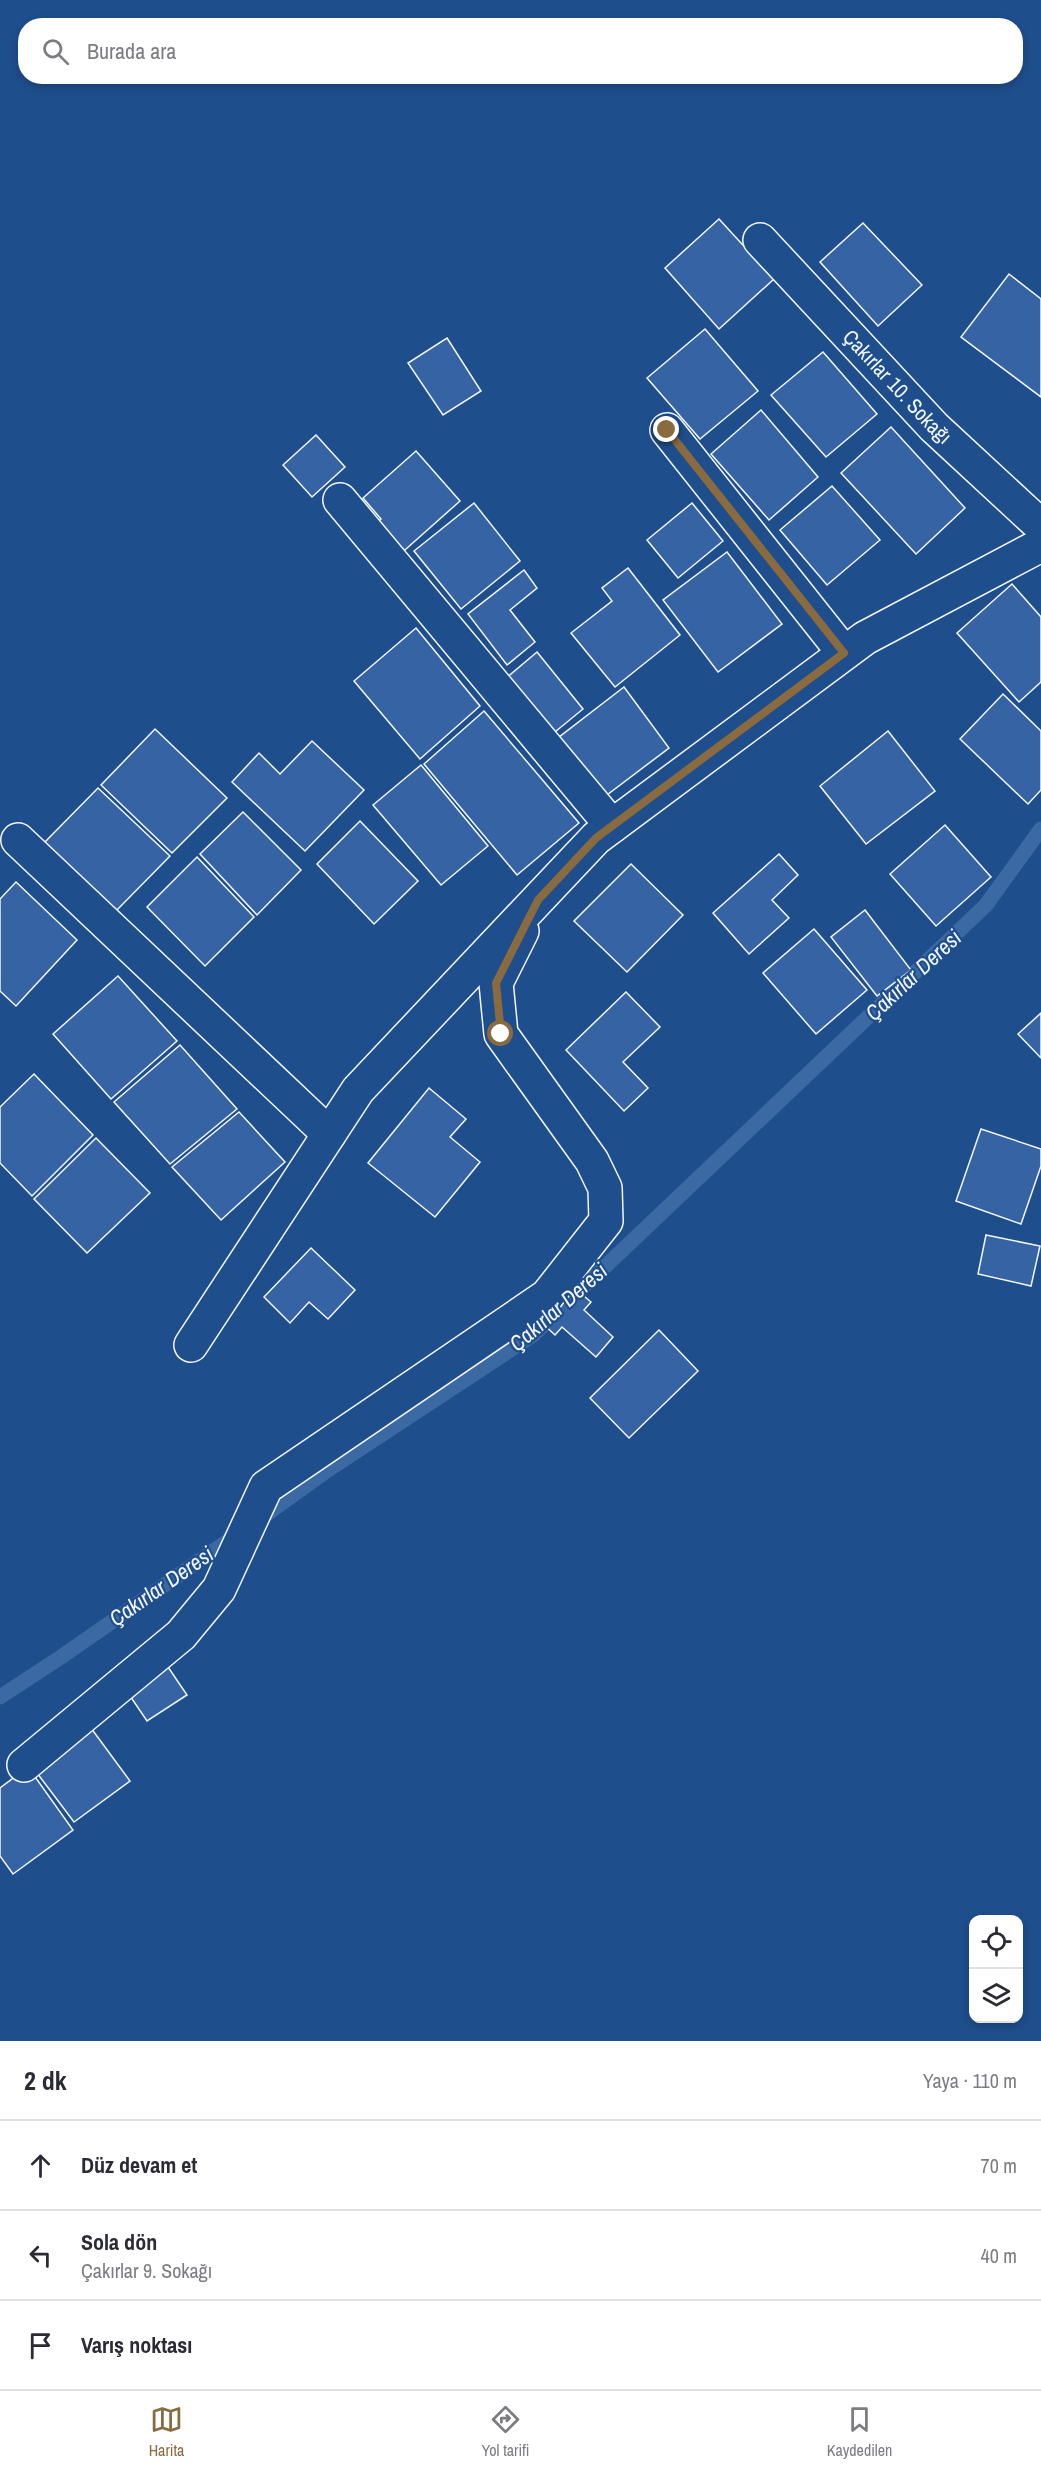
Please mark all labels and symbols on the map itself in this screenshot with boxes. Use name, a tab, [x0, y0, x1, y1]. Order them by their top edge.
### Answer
street label: Çakırlar 10. Sokağı	[836, 323, 958, 450]
route end	[653, 416, 679, 442]
water label: Çakırlar Deresi	[858, 923, 968, 1027]
route start	[487, 1020, 513, 1046]
water label: Çakırlar Deresi	[502, 1256, 614, 1358]
water label: Çakırlar Deresi	[103, 1539, 219, 1633]

